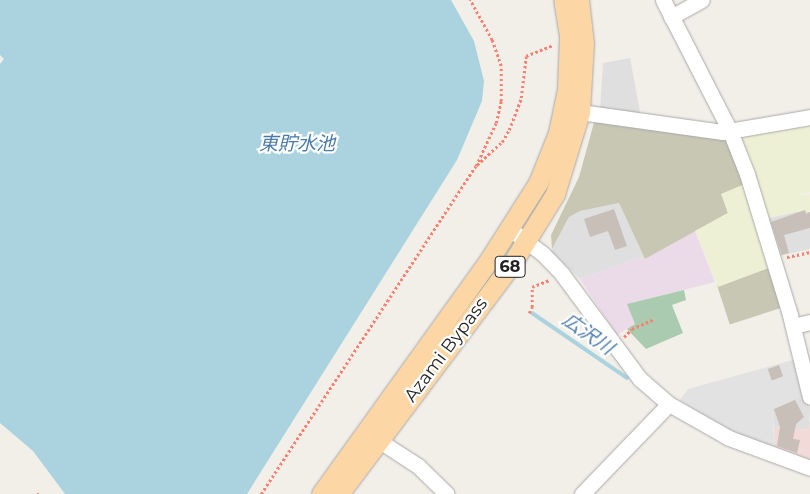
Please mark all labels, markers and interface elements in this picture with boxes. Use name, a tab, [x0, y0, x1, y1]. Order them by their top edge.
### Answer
water label: 東貯水池	[259, 133, 335, 155]
road number: 68	[494, 253, 526, 280]
street label: Azami Bypass	[400, 294, 492, 406]
water label: 広沢川	[558, 308, 618, 360]

